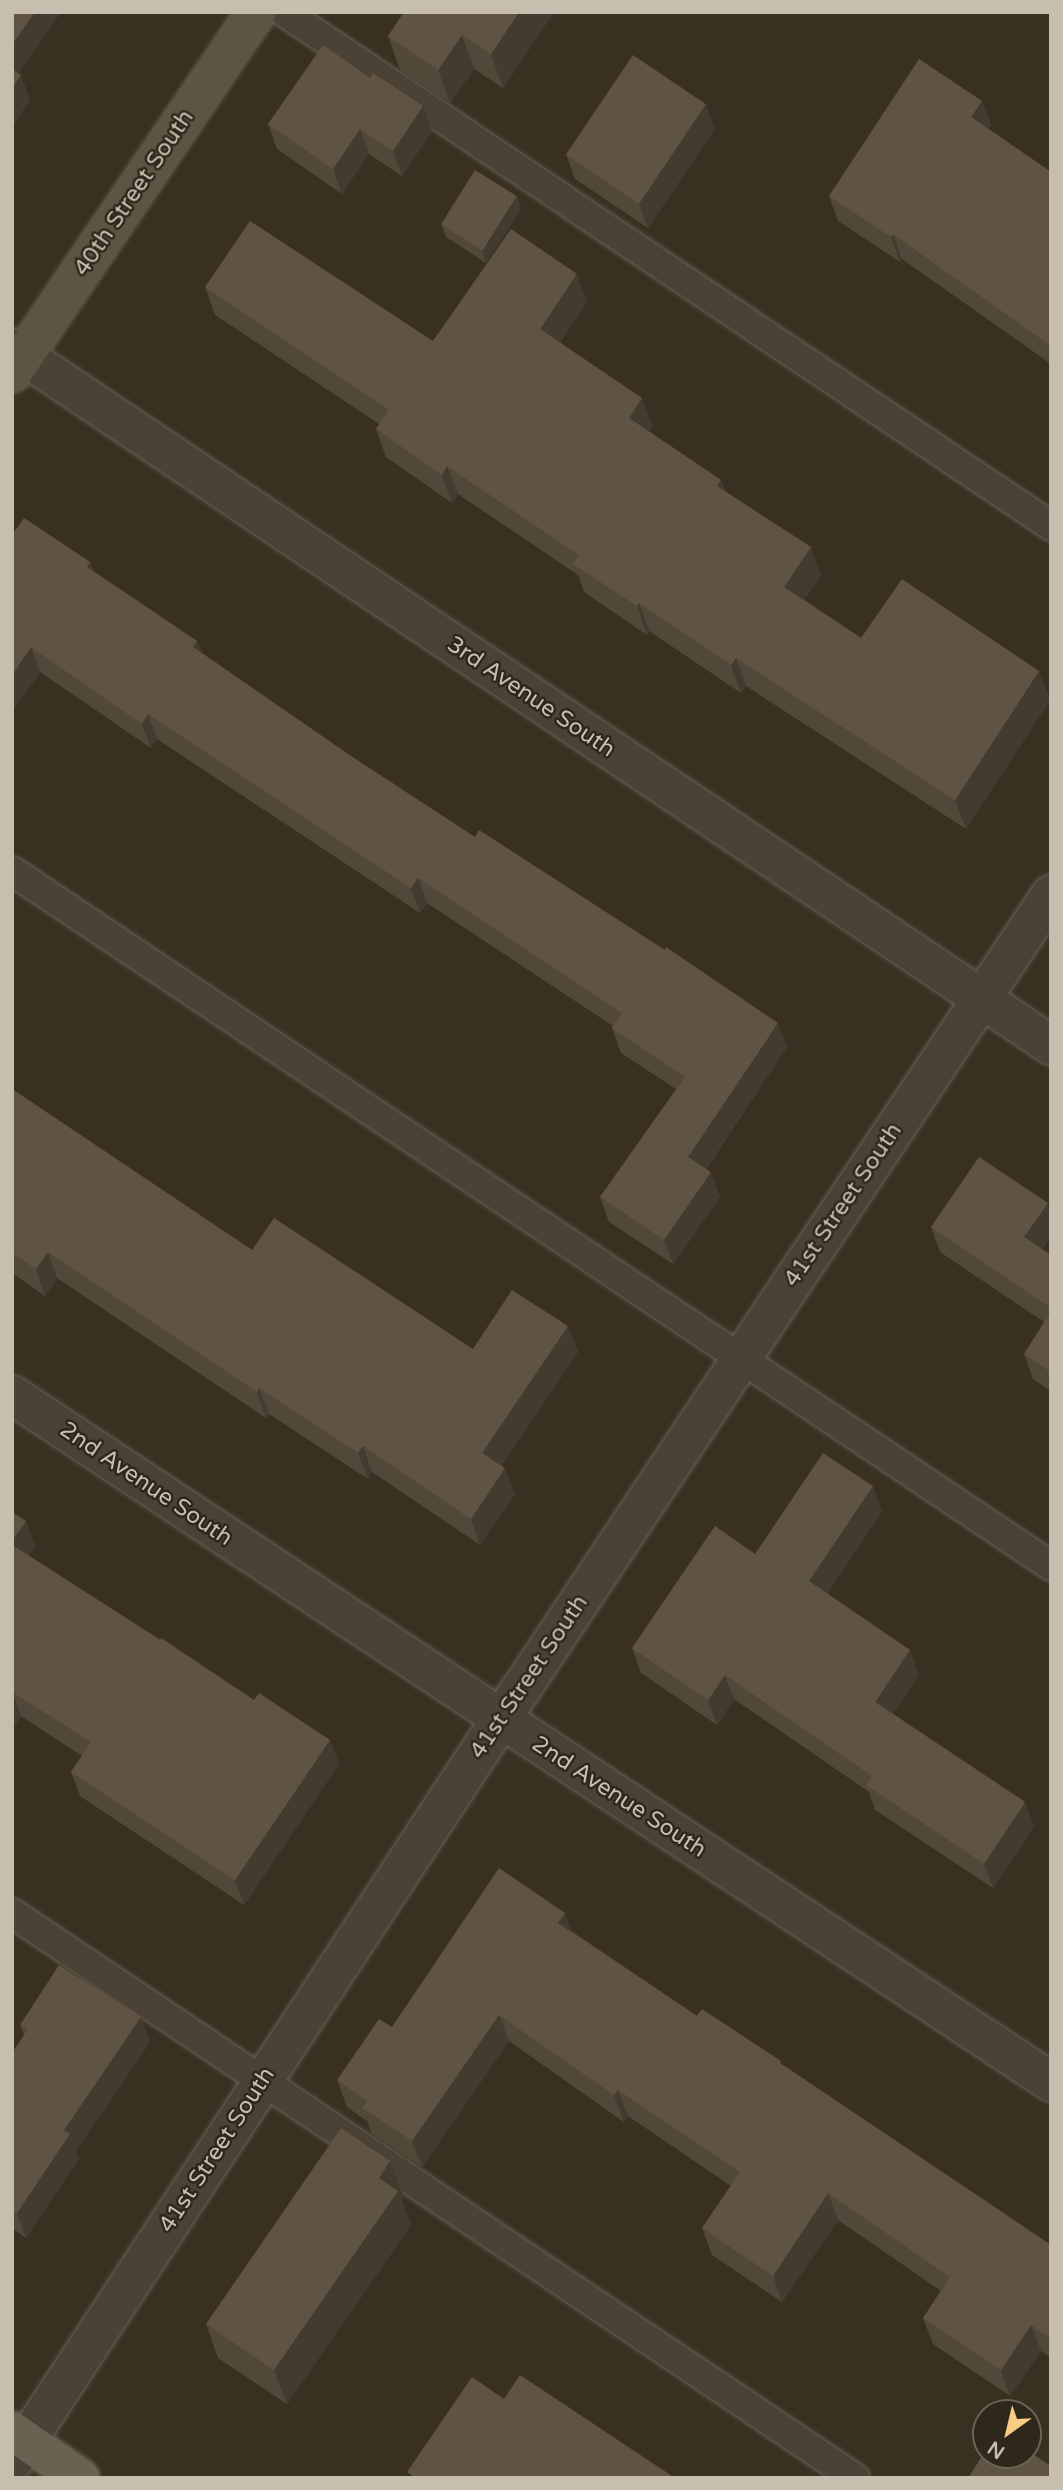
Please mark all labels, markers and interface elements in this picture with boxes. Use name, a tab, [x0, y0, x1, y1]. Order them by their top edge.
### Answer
street label: 40th Street South	[68, 105, 200, 281]
street label: 3rd Avenue South	[442, 631, 620, 763]
street label: 41st Street South	[778, 1118, 908, 1292]
street label: 2nd Avenue South	[54, 1416, 238, 1552]
street label: 41st Street South	[464, 1590, 594, 1764]
street label: 2nd Avenue South	[527, 1730, 711, 1864]
street label: 41st Street South	[153, 2062, 281, 2238]
north arrow	[972, 2399, 1042, 2469]
text: N	[984, 2436, 1009, 2463]

